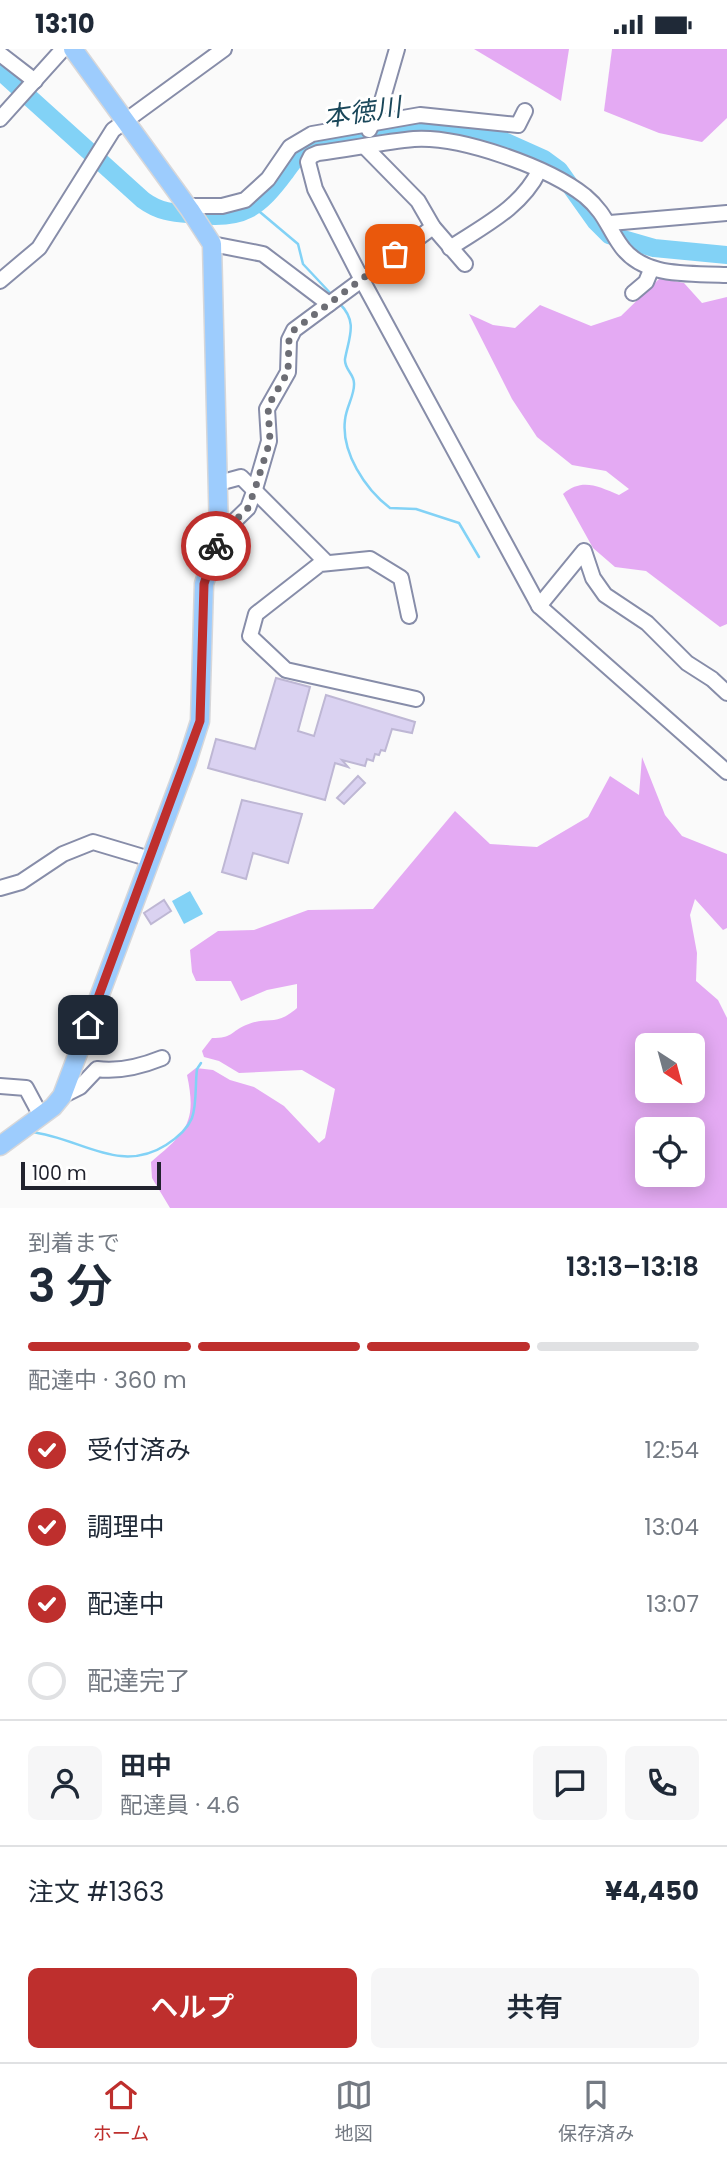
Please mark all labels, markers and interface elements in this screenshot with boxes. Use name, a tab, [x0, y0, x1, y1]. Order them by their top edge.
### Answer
text: 13:10	[35, 6, 95, 42]
water label: 本徳川	[321, 88, 406, 135]
pin	[365, 224, 425, 284]
icon: bag	[376, 235, 414, 273]
courier	[181, 511, 251, 581]
icon: bike	[197, 527, 235, 565]
pin	[58, 995, 118, 1055]
icon: home	[69, 1006, 107, 1044]
north arrow	[635, 1033, 705, 1103]
map controls	[635, 1033, 705, 1187]
button: locate	[635, 1117, 705, 1187]
scale bar	[21, 1159, 161, 1191]
text: 100 m	[32, 1160, 87, 1187]
text: 到着まで	[28, 1227, 120, 1259]
text: 13:13–13:18	[566, 1249, 699, 1285]
text: 3 分	[28, 1254, 113, 1318]
text: 配達中 · 360 m	[28, 1364, 187, 1396]
icon: check	[28, 1431, 66, 1469]
text: 受付済み	[87, 1432, 191, 1468]
text: 12:54	[645, 1434, 699, 1466]
icon: check	[28, 1508, 66, 1546]
text: 調理中	[87, 1509, 165, 1545]
text: 13:04	[644, 1511, 699, 1543]
icon: check	[28, 1585, 66, 1623]
text: 配達中	[87, 1586, 165, 1622]
text: 13:07	[646, 1588, 699, 1620]
text: 配達完了	[87, 1663, 191, 1699]
button: person	[28, 1746, 102, 1820]
button: chat	[533, 1746, 607, 1820]
button: phone	[625, 1746, 699, 1820]
text: 田中	[120, 1748, 172, 1784]
text: 配達員 · 4.6	[120, 1789, 240, 1821]
text: ¥4,450	[605, 1873, 699, 1909]
text: 注文 #1363	[28, 1874, 164, 1910]
button: ヘルプ	[28, 1968, 357, 2048]
button: 共有	[371, 1968, 699, 2048]
tab: ホーム	[93, 2076, 149, 2148]
tab: 地図	[335, 2076, 373, 2148]
tab: 保存済み	[558, 2076, 634, 2148]

